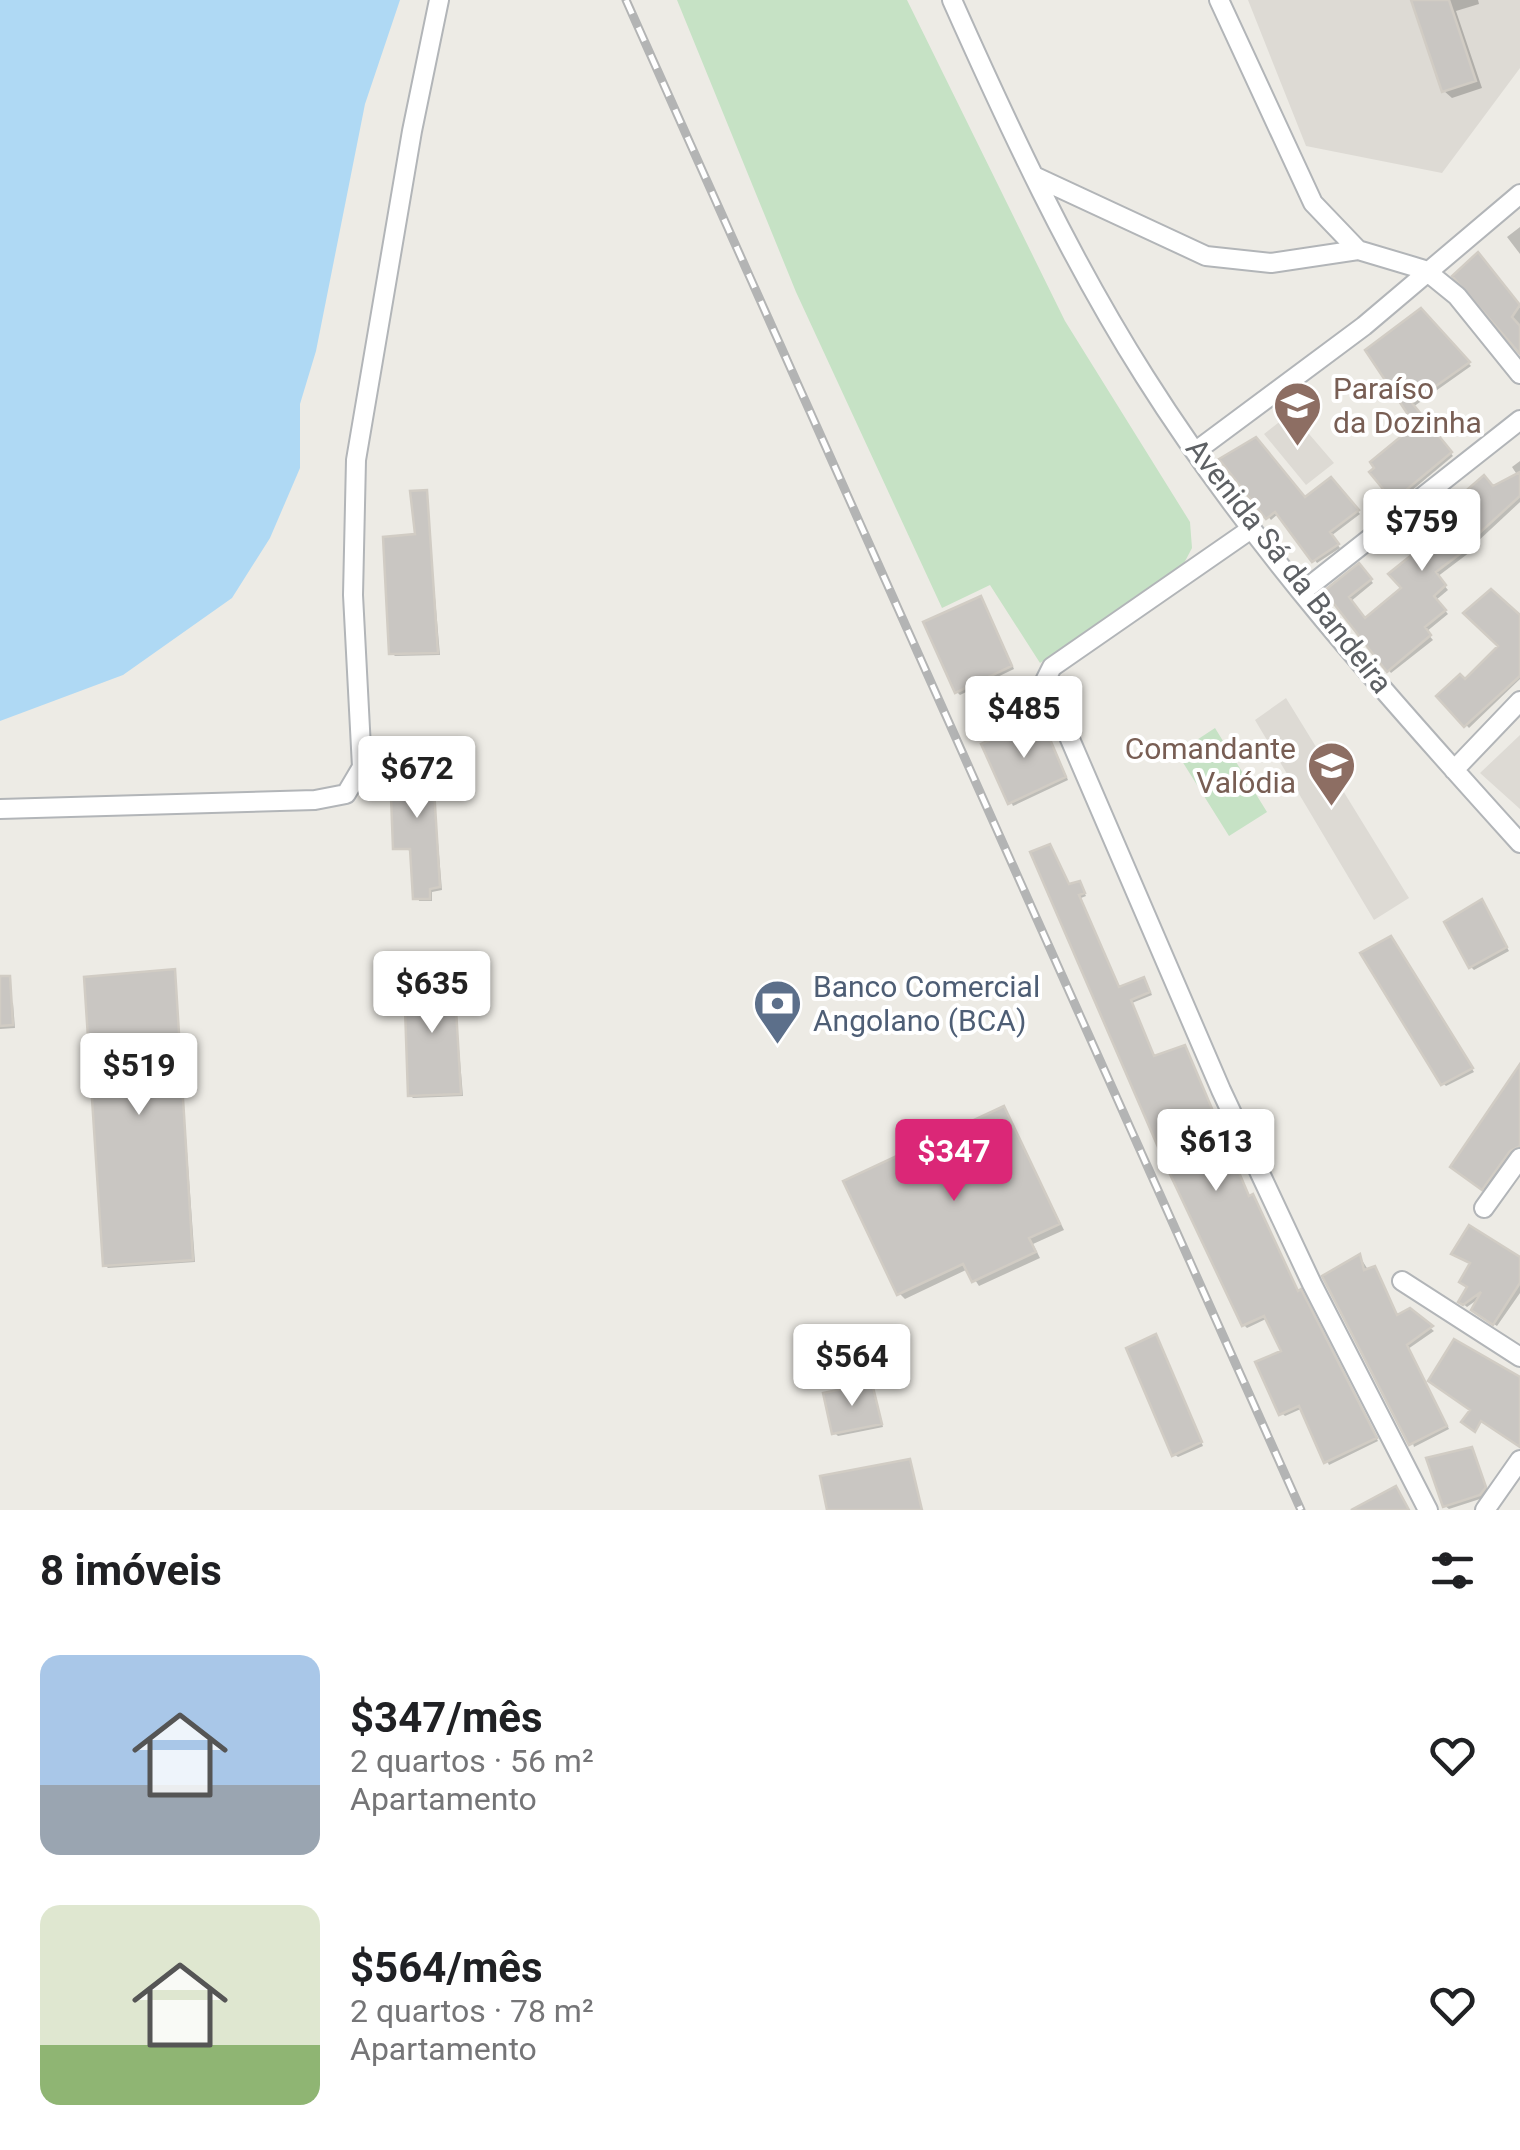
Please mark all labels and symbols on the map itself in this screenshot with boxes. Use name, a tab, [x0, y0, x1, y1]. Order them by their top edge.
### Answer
place label: Paraíso da Dozinha	[1333, 371, 1482, 440]
school or university icon: Paraíso da Dozinha	[1272, 380, 1324, 448]
street label: Avenida Sá da Bandeira	[1179, 431, 1400, 700]
pin: $759	[1363, 489, 1481, 574]
pin: $485	[965, 676, 1083, 761]
place label: Comandante Valódia	[1125, 731, 1296, 800]
pin: $672	[358, 736, 476, 821]
school or university icon: Comandante Valódia	[1305, 740, 1357, 808]
pin: $635	[373, 951, 491, 1036]
place label: Banco Comercial Angolano (BCA)	[813, 969, 1040, 1038]
bank icon: Banco Comercial Angolano (BCA)	[752, 978, 804, 1046]
pin: $519	[80, 1033, 198, 1118]
pin: $613	[1157, 1109, 1275, 1194]
pin: $347	[895, 1119, 1013, 1204]
pin: $564	[793, 1324, 911, 1409]

